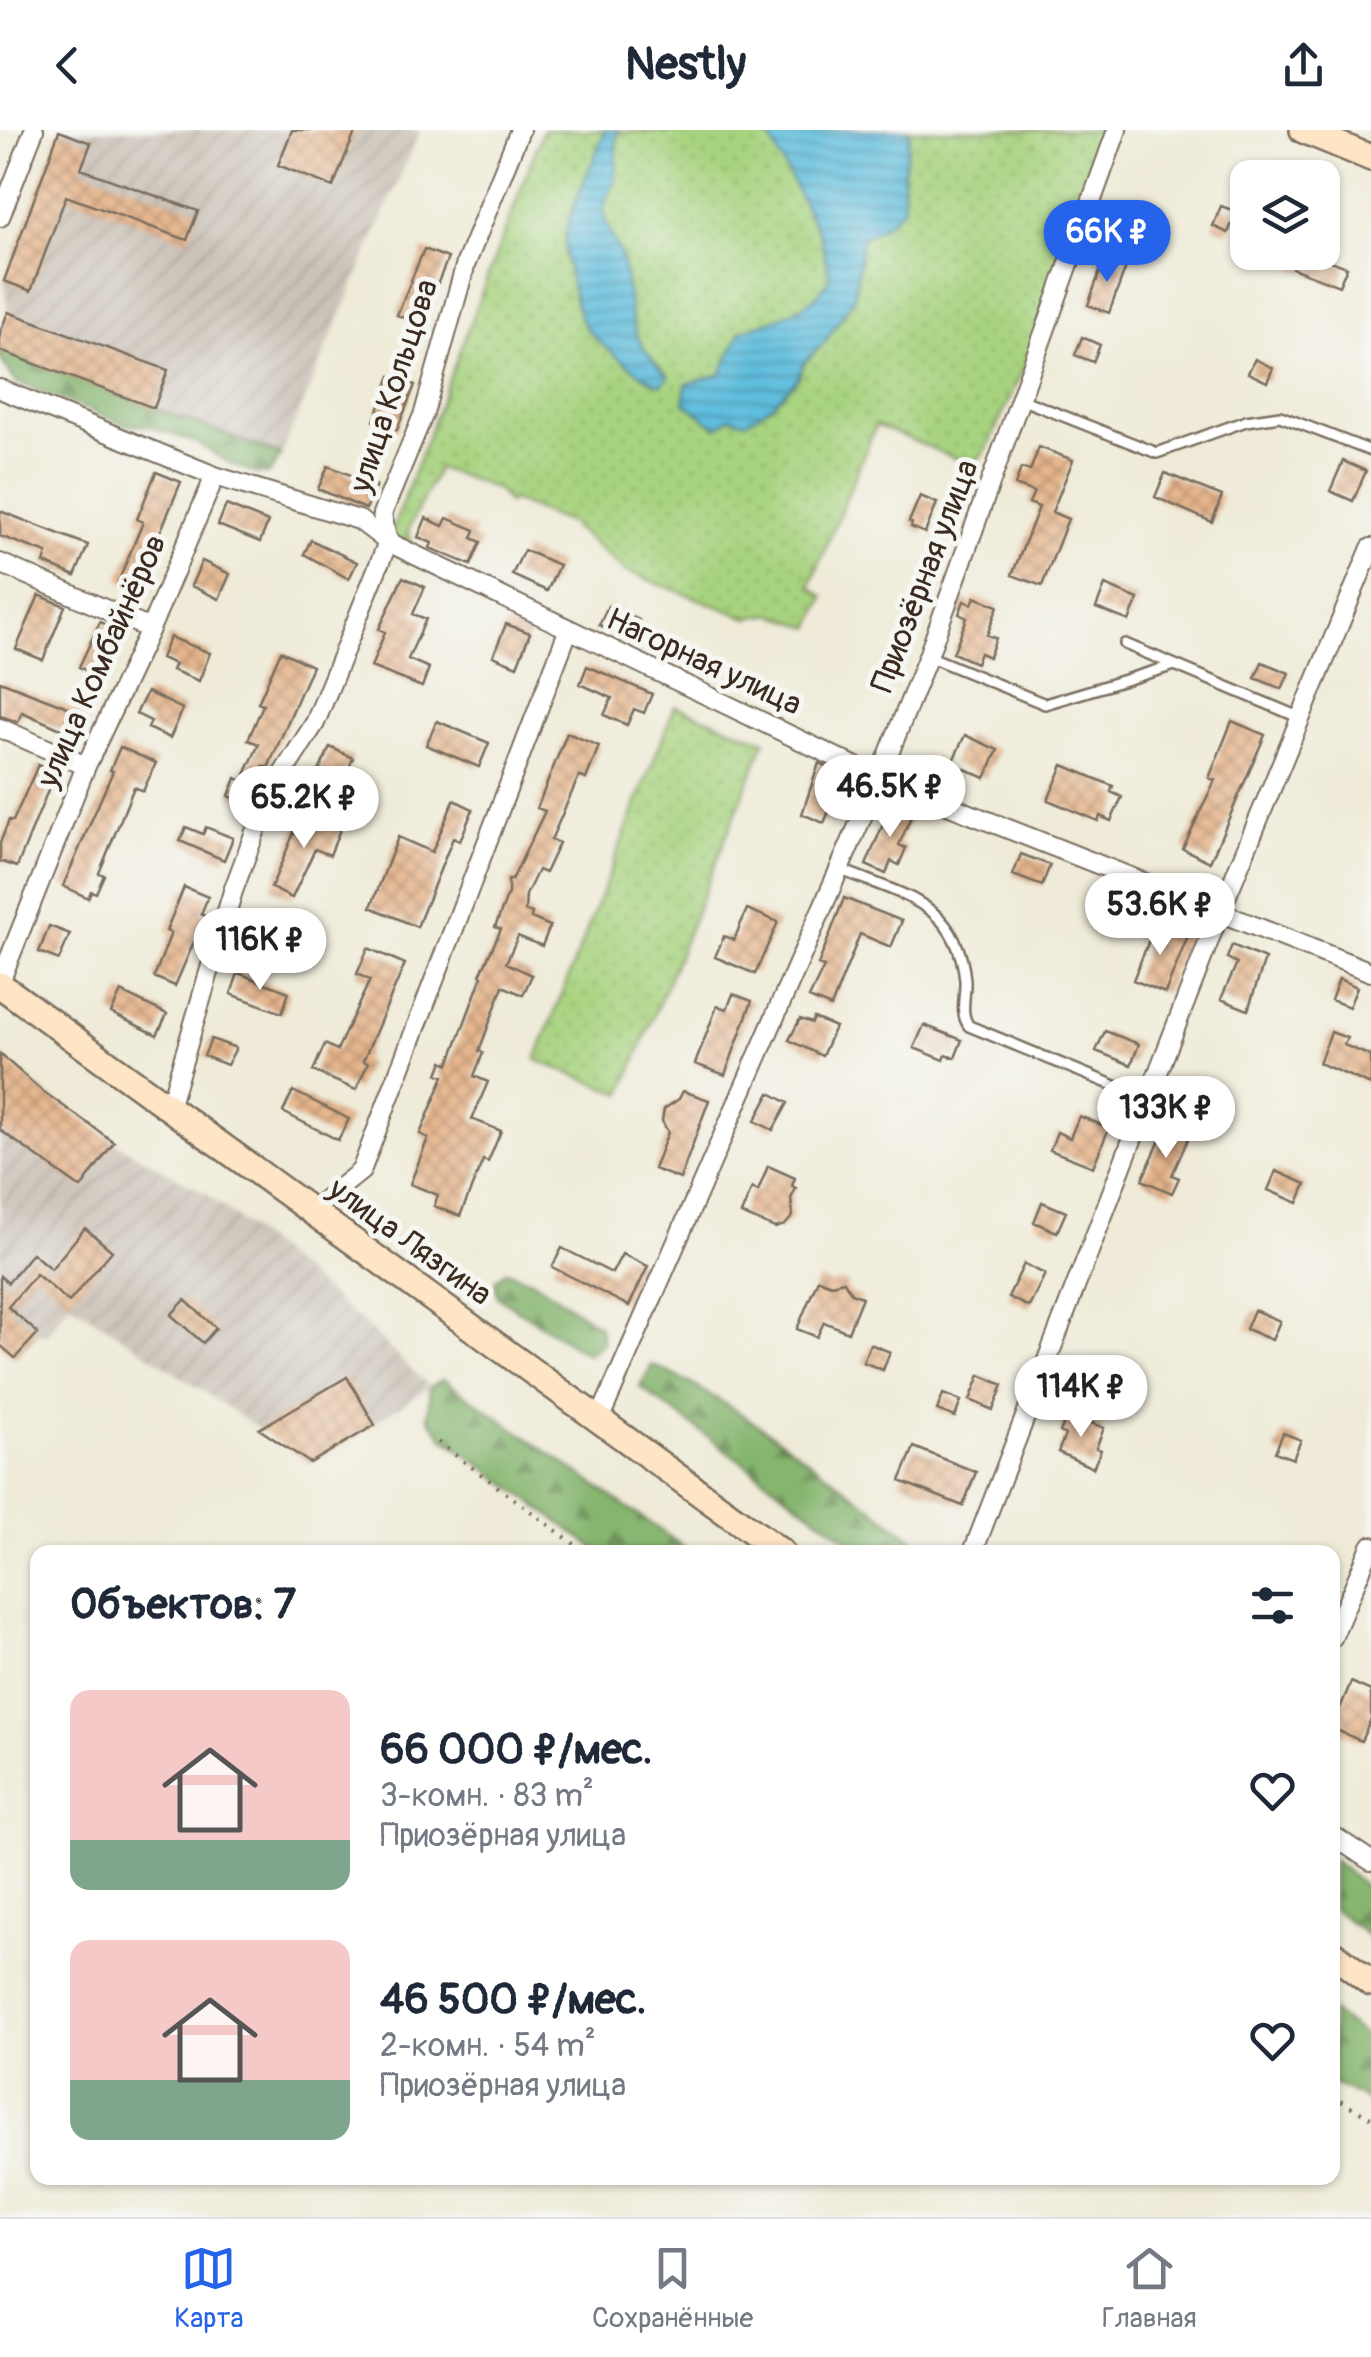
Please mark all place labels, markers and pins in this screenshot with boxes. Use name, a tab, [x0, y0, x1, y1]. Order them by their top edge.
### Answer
pin: 66K ₽	[1037, 200, 1177, 285]
pin: 46.5K ₽	[798, 755, 982, 840]
pin: 65.2K ₽	[212, 766, 396, 851]
pin: 53.6K ₽	[1068, 873, 1252, 958]
pin: 116K ₽	[179, 908, 341, 993]
pin: 133K ₽	[1085, 1076, 1247, 1161]
pin: 114K ₽	[1000, 1355, 1162, 1440]

